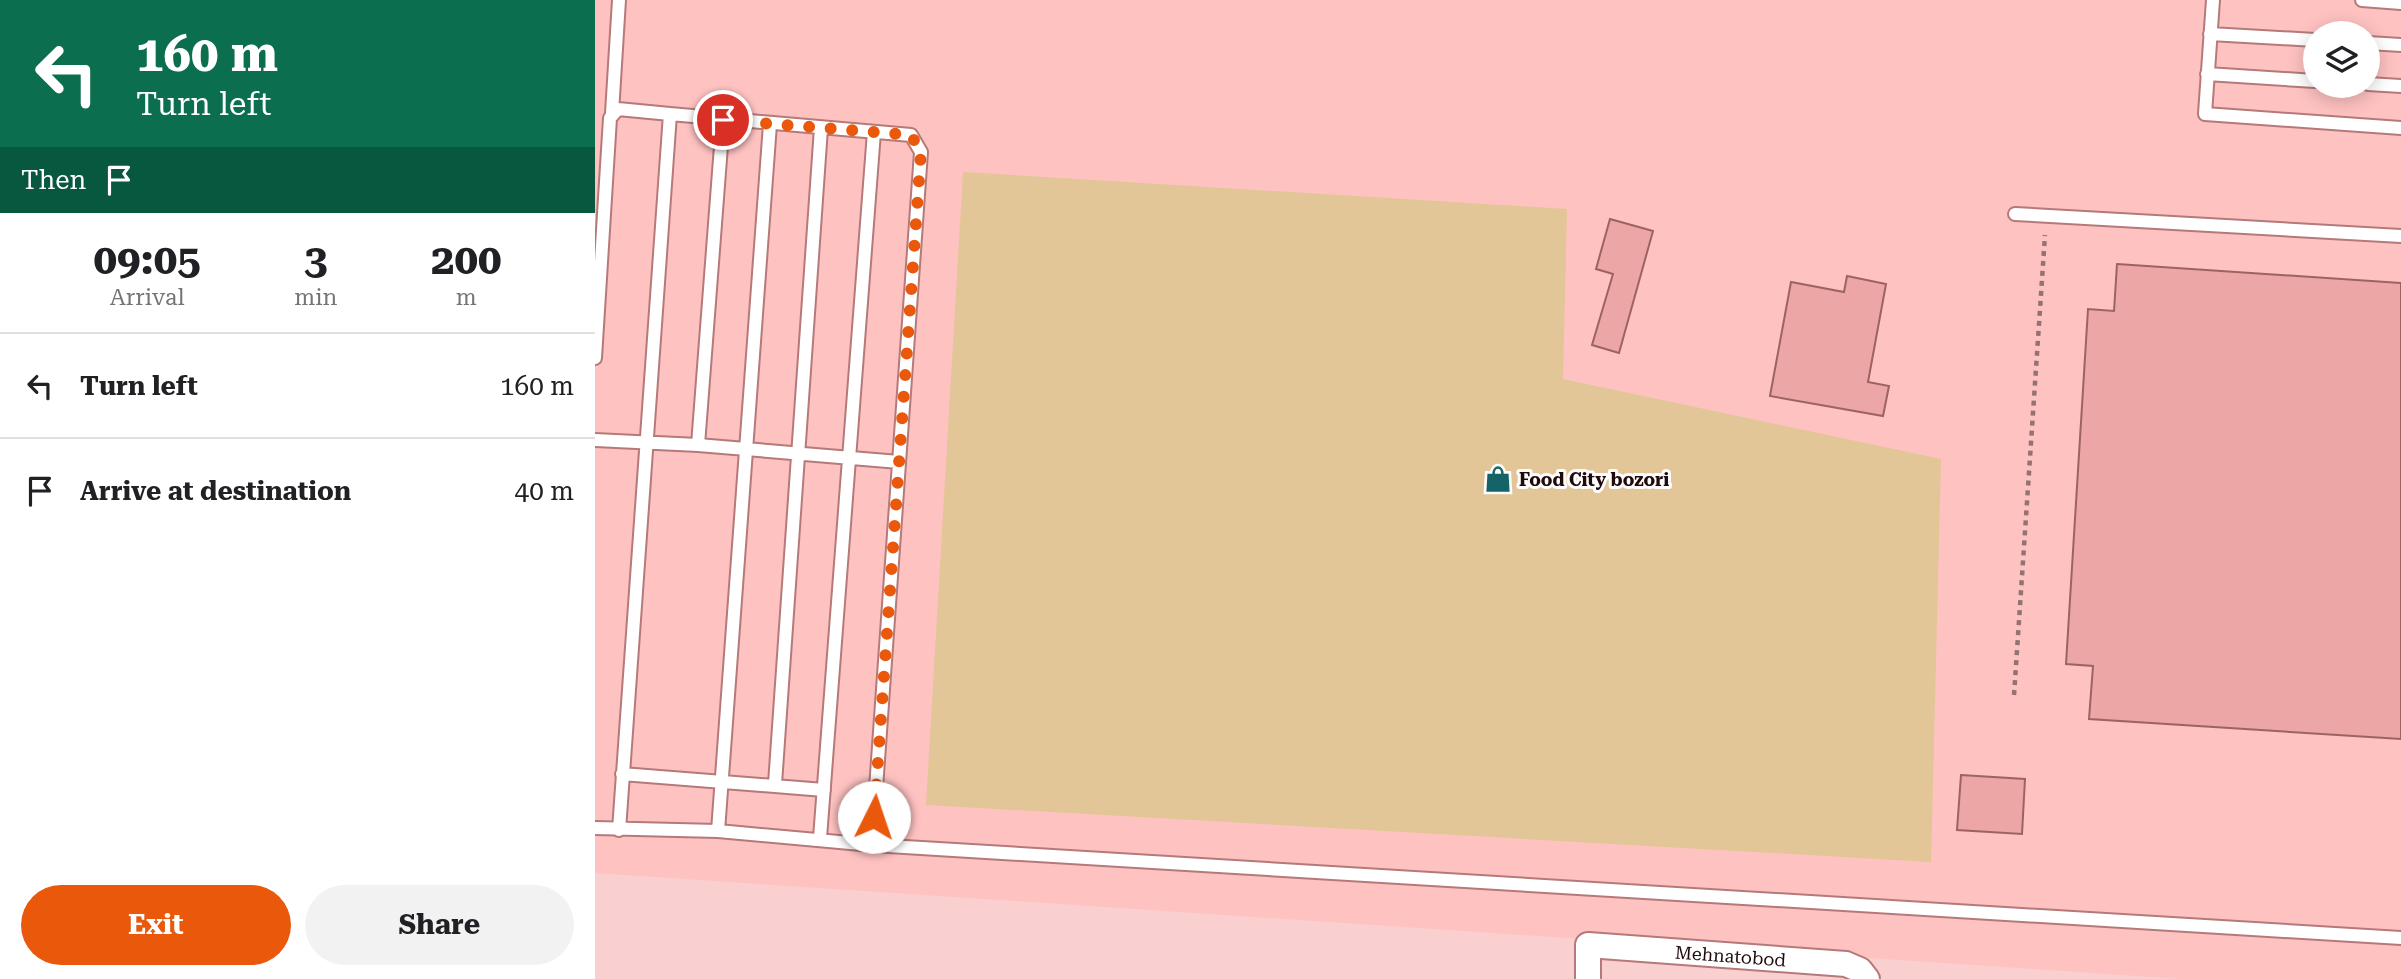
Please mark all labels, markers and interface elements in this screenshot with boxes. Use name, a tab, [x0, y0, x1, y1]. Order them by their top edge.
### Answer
map controls	[2303, 21, 2380, 98]
button: layers	[2303, 21, 2380, 98]
text: 160 m	[136, 26, 278, 83]
icon: left	[21, 28, 112, 119]
text: Turn left	[136, 85, 271, 123]
pin	[693, 90, 753, 150]
icon: arrive	[704, 101, 742, 139]
icon: arrive	[100, 161, 138, 199]
text: Then	[21, 165, 86, 195]
text: 09:05	[94, 235, 201, 284]
text: 3	[304, 235, 328, 284]
text: 200	[431, 235, 501, 284]
text: Arrival	[110, 284, 184, 311]
text: min	[294, 284, 337, 311]
text: m	[456, 284, 477, 311]
icon: left	[21, 367, 59, 405]
text: Turn left	[80, 371, 198, 401]
text: 160 m	[500, 371, 574, 401]
shop icon: Food City bozori	[1483, 464, 1513, 494]
place label: Food City bozori	[1519, 469, 1669, 490]
icon: arrive	[21, 472, 59, 510]
text: Arrive at destination	[80, 476, 351, 506]
text: 40 m	[515, 476, 574, 506]
position arrow	[837, 780, 911, 854]
button: Exit	[21, 885, 291, 965]
button: Share	[305, 885, 574, 965]
street label: Mehnatobod	[1674, 941, 1787, 970]

